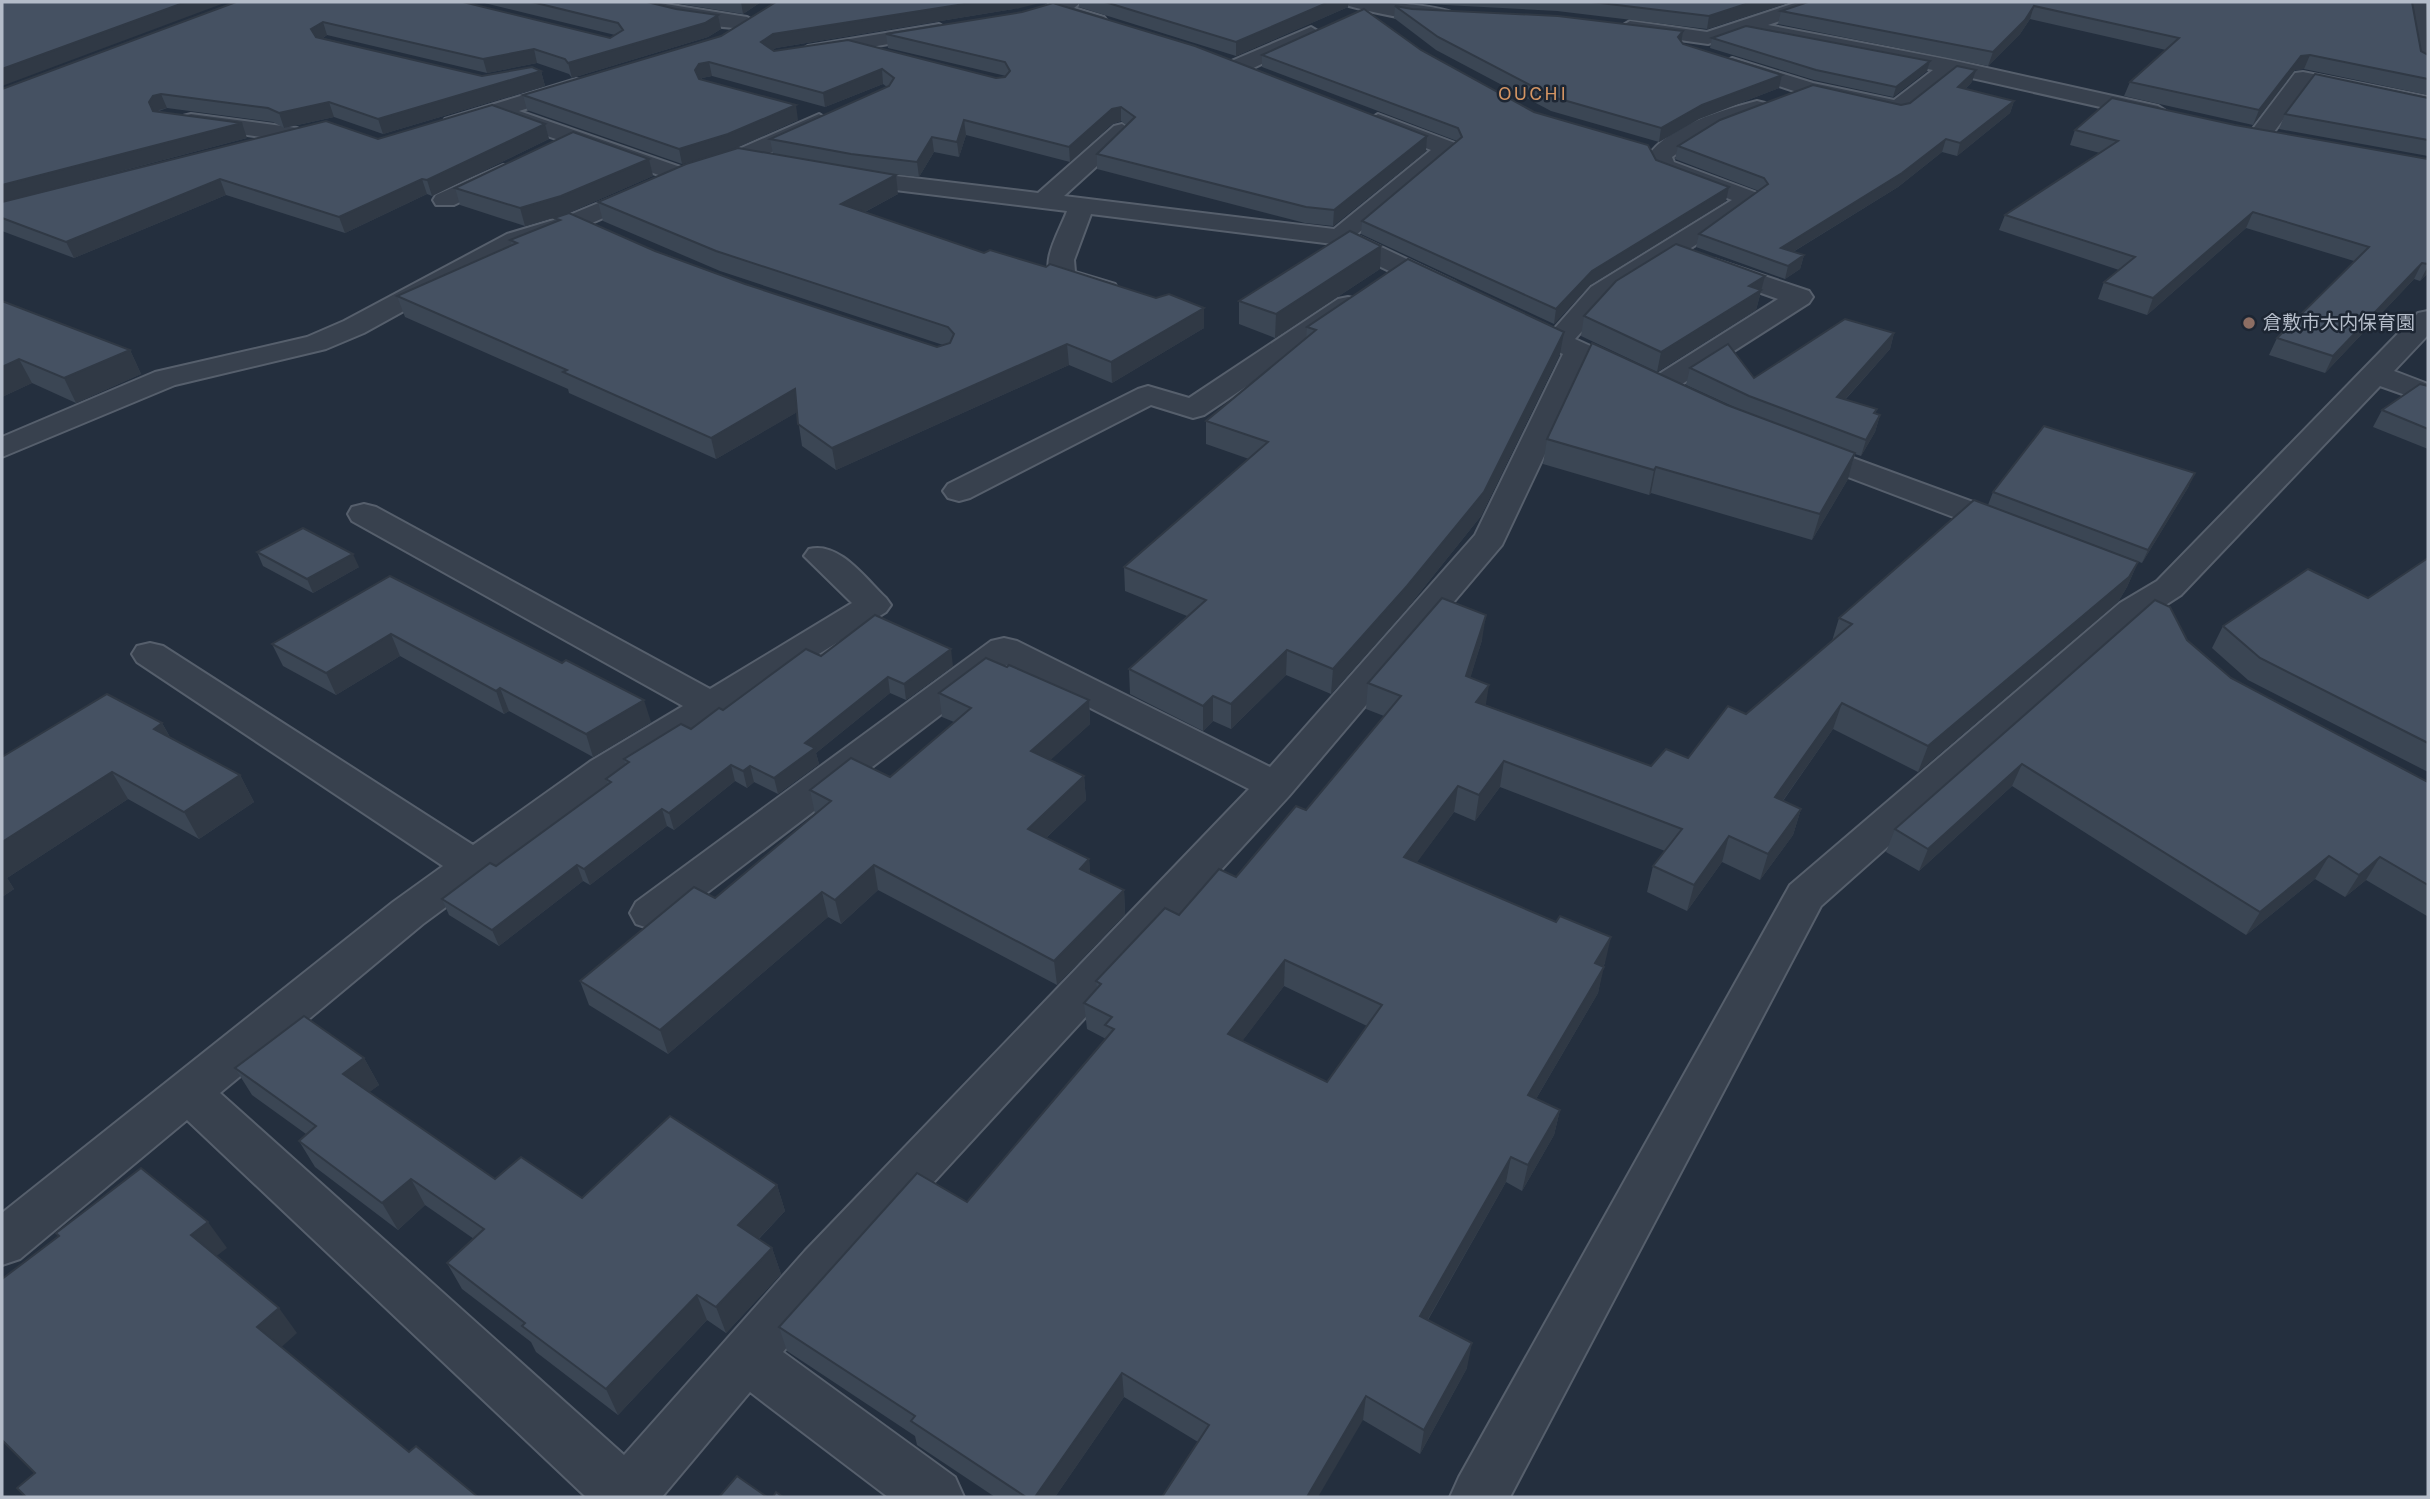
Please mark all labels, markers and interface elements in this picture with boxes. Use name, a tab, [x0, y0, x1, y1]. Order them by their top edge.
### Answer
district label: OUCHI	[1498, 81, 1568, 105]
place label: 倉敷市大内保育園	[2263, 312, 2415, 334]
marker: 倉敷市大内保育園	[2241, 315, 2257, 331]

